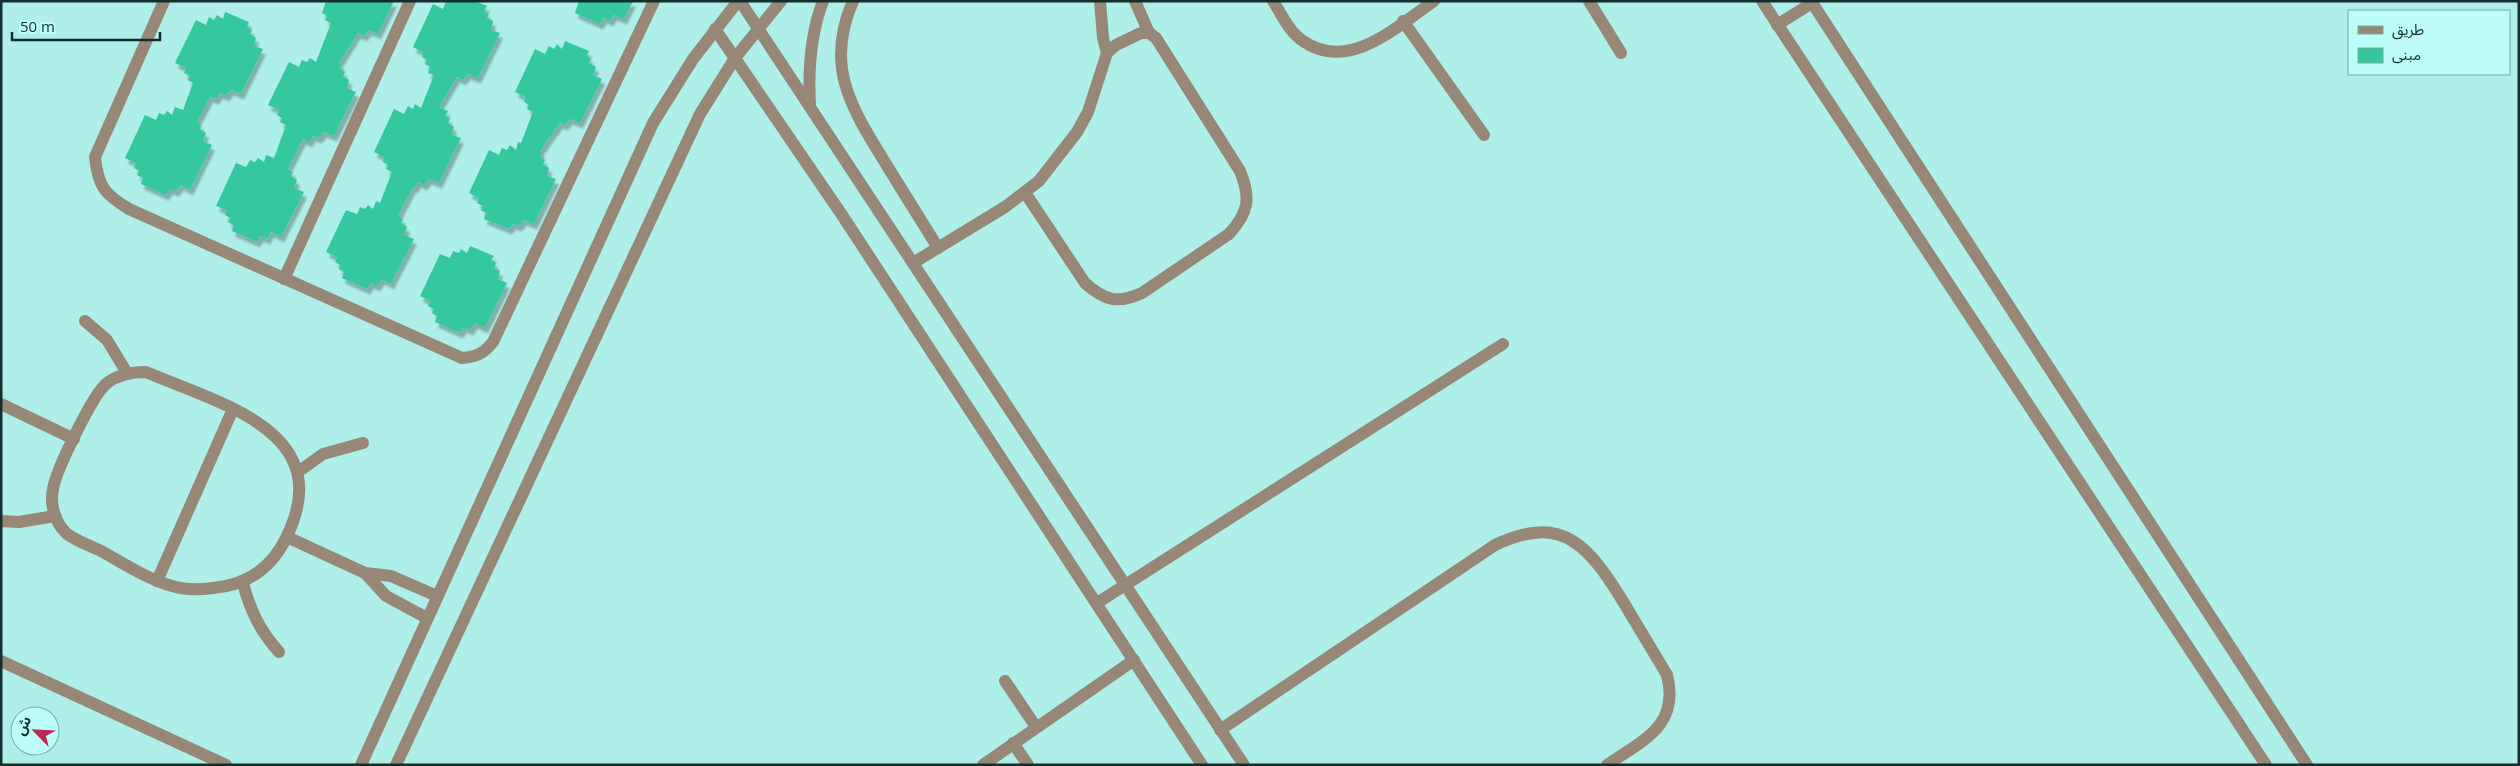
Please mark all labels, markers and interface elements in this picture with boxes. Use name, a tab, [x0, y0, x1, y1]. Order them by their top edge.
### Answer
scale bar	[12, 10, 160, 42]
legend	[2348, 10, 2510, 75]
text: 50 m	[20, 16, 55, 36]
text: طريق	[2392, 19, 2424, 40]
text: مبنى	[2392, 44, 2421, 64]
north arrow	[10, 706, 60, 756]
text: ش	[10, 713, 35, 738]

